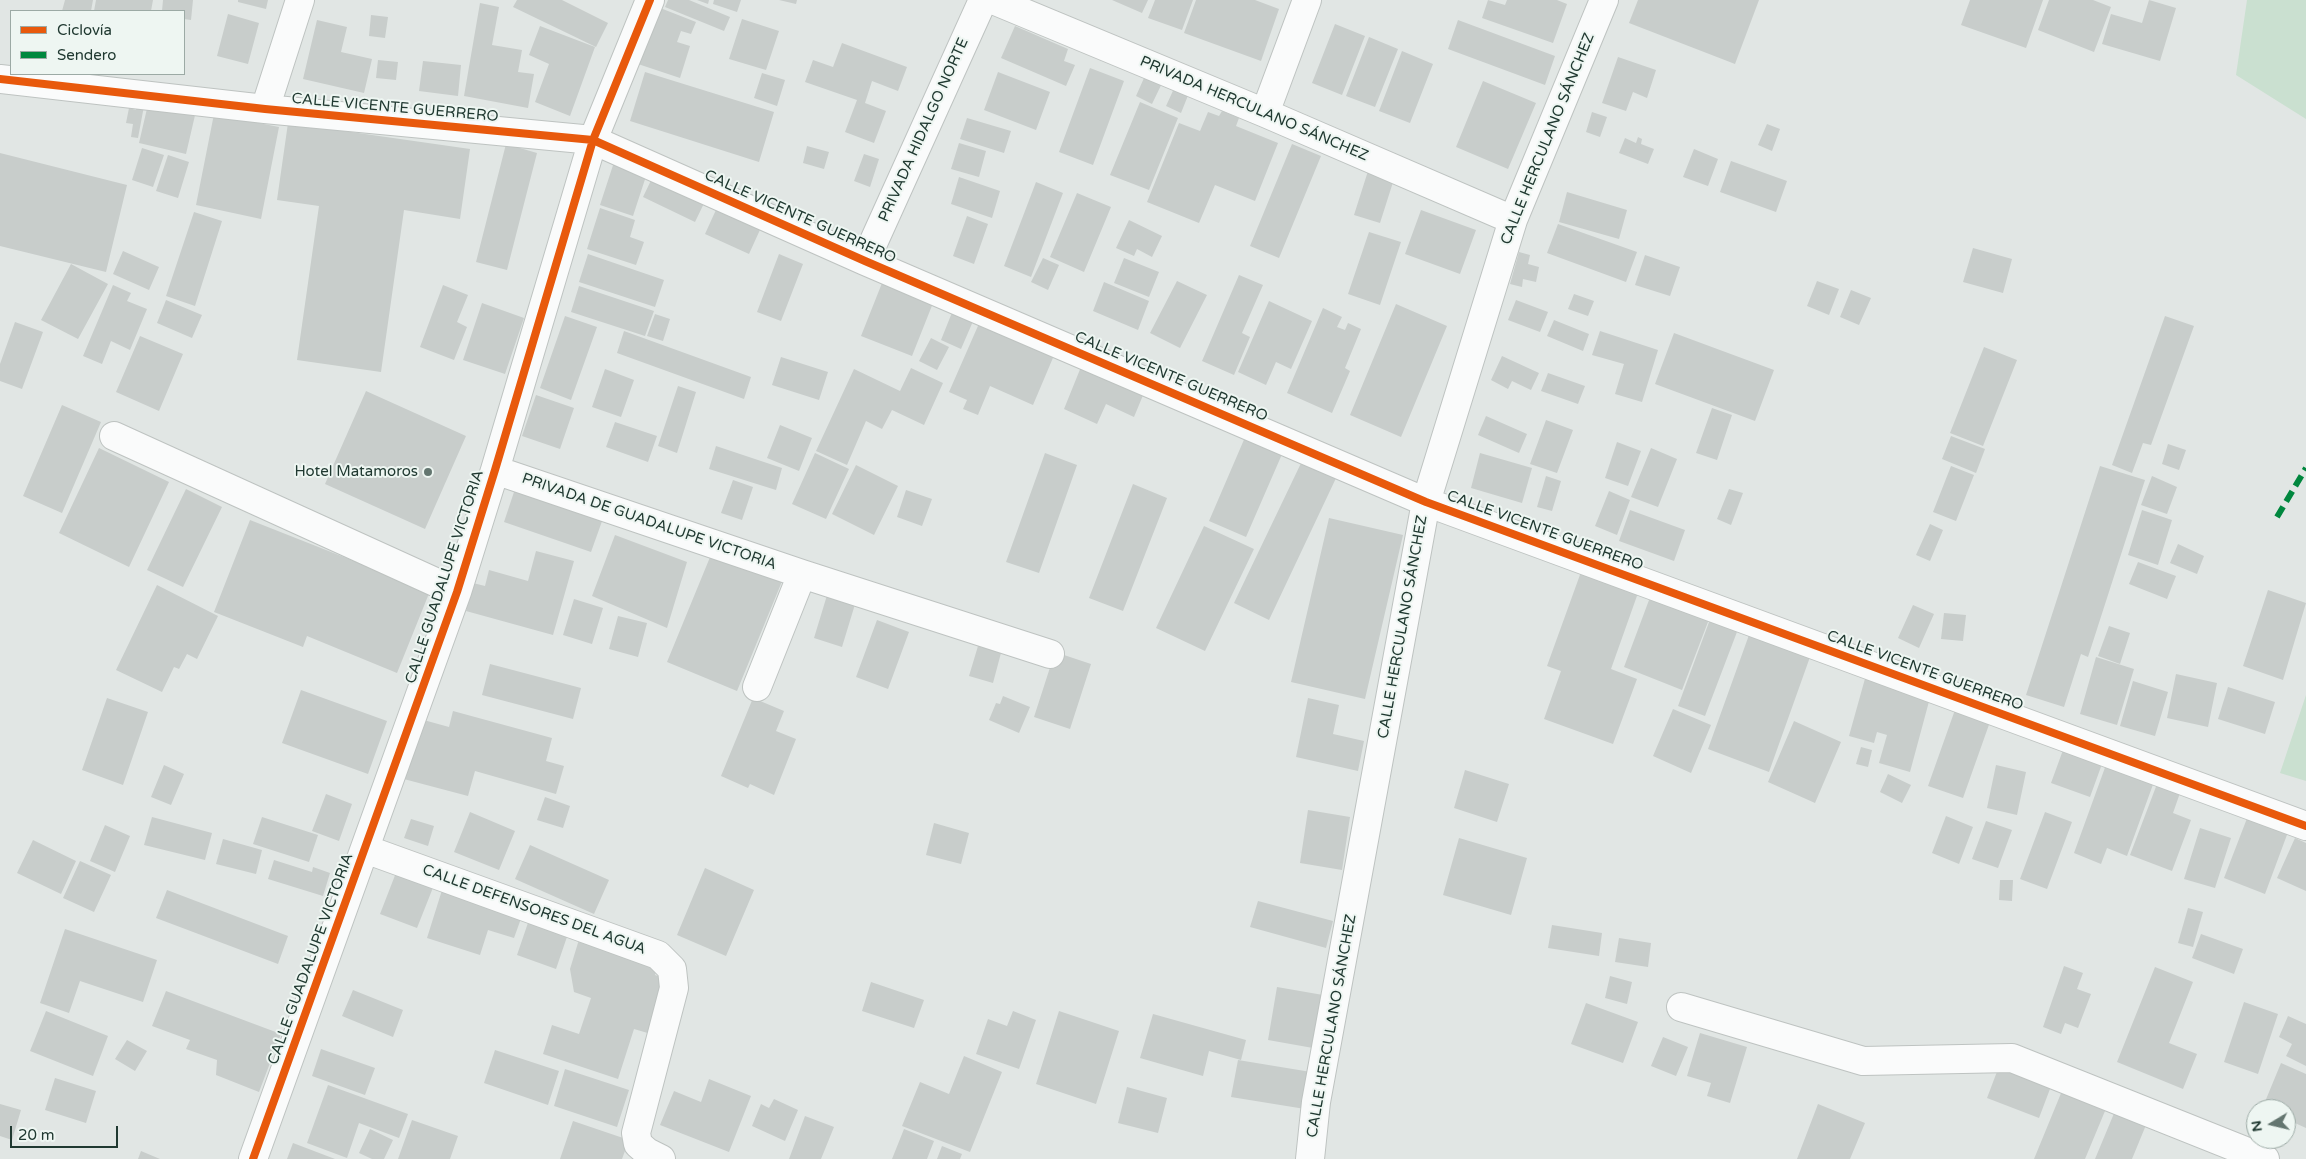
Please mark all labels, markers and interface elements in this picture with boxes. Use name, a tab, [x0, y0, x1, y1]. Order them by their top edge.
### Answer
legend	[10, 10, 185, 75]
text: Ciclovía	[57, 21, 112, 39]
street label: CALLE HERCULANO SÁNCHEZ	[1497, 31, 1599, 247]
street label: PRIVADA HIDALGO NORTE	[875, 35, 973, 225]
text: Sendero	[57, 46, 116, 64]
street label: PRIVADA HERCULANO SÁNCHEZ	[1137, 53, 1371, 165]
street label: CALLE VICENTE GUERRERO	[291, 90, 499, 126]
street label: CALLE VICENTE GUERRERO	[701, 167, 899, 267]
street label: CALLE VICENTE GUERRERO	[1072, 328, 1270, 426]
place label: Hotel Matamoros	[294, 463, 418, 481]
marker: Hotel Matamoros	[422, 466, 434, 478]
street label: CALLE GUADALUPE VICTORIA	[402, 468, 488, 686]
street label: PRIVADA DE GUADALUPE VICTORIA	[519, 470, 779, 574]
street label: CALLE VICENTE GUERRERO	[1444, 487, 1646, 575]
street label: CALLE HERCULANO SÁNCHEZ	[1374, 514, 1432, 740]
street label: CALLE VICENTE GUERRERO	[1824, 627, 2026, 715]
street label: CALLE GUADALUPE VICTORIA	[264, 851, 358, 1067]
street label: CALLE DEFENSORES DEL AGUA	[420, 861, 648, 959]
street label: CALLE HERCULANO SÁNCHEZ	[1303, 913, 1361, 1139]
north arrow	[2246, 1099, 2296, 1149]
scale bar	[12, 1116, 120, 1148]
text: N	[2247, 1119, 2266, 1133]
text: 20 m	[18, 1126, 55, 1144]

